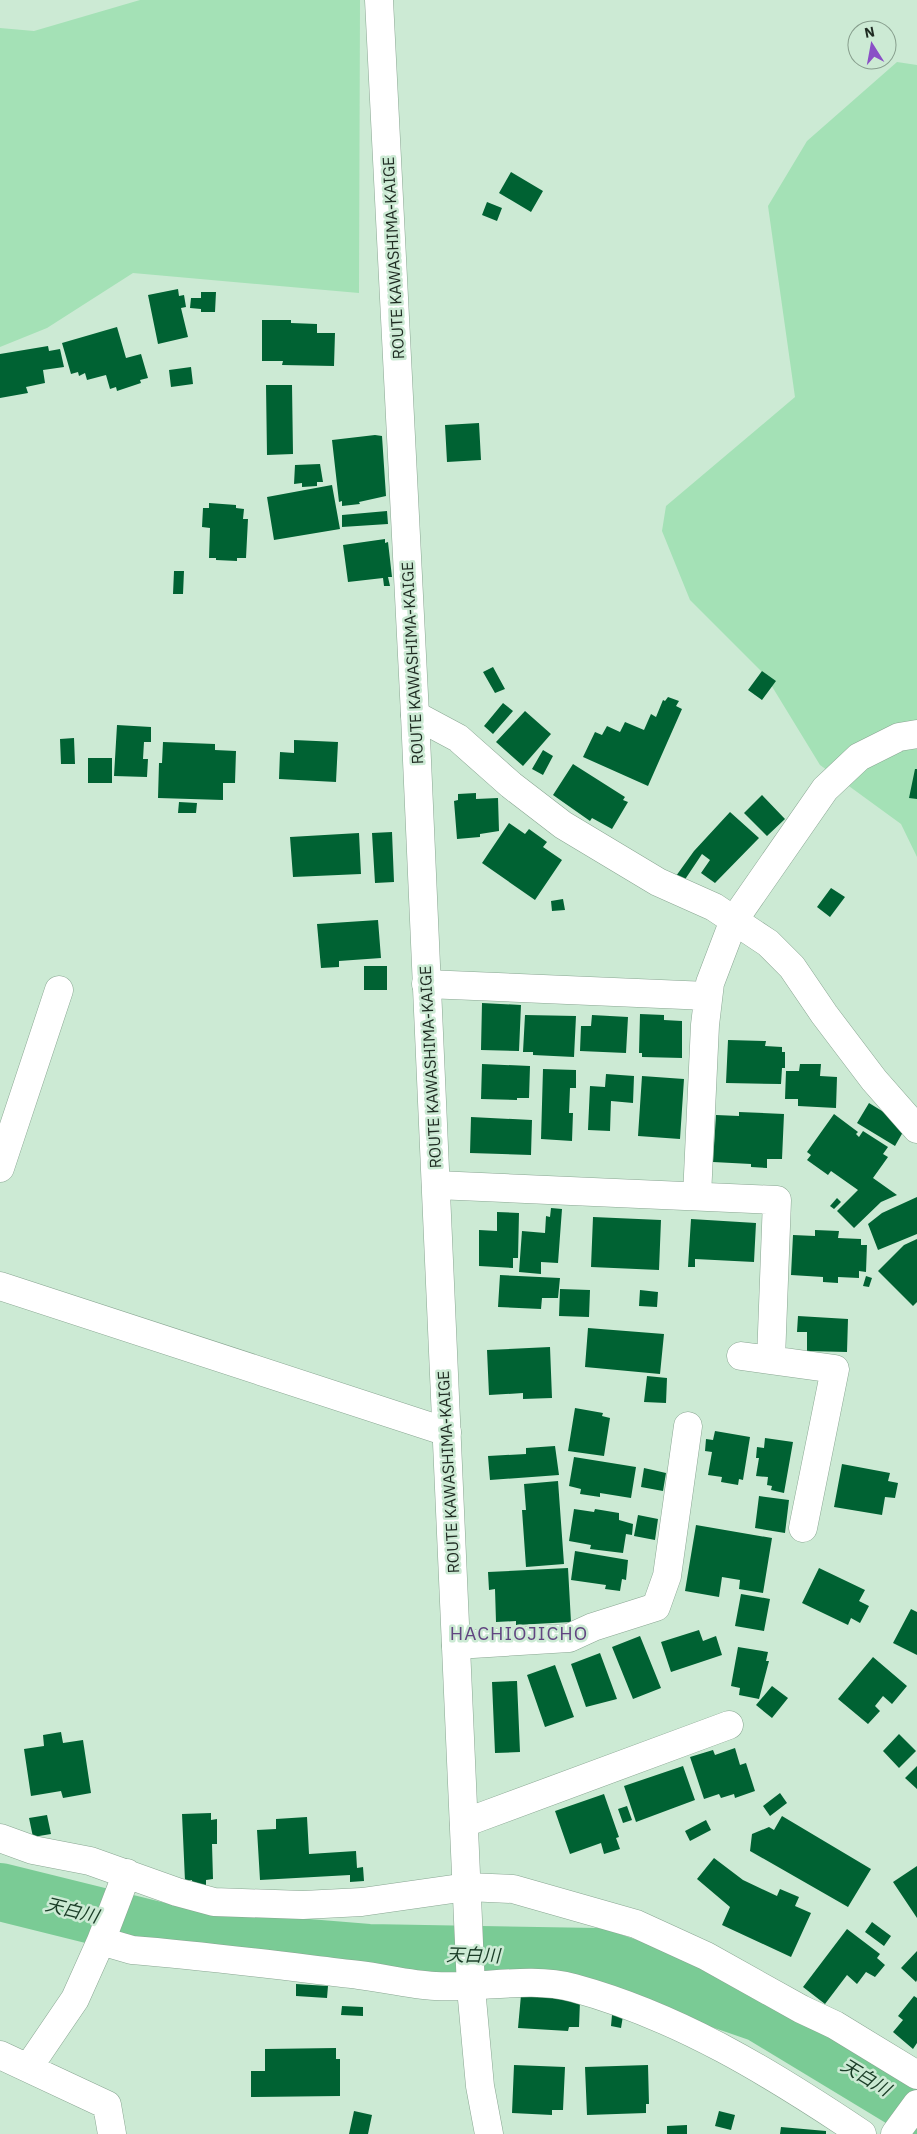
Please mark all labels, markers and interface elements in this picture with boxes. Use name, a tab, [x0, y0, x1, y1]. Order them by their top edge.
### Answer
north arrow	[847, 20, 897, 70]
text: N	[863, 22, 876, 42]
street label: ROUTE KAWASHIMA-KAIGE	[378, 156, 408, 360]
street label: ROUTE KAWASHIMA-KAIGE	[397, 561, 427, 765]
street label: ROUTE KAWASHIMA-KAIGE	[415, 965, 445, 1169]
street label: ROUTE KAWASHIMA-KAIGE	[433, 1370, 463, 1574]
district label: HACHIOJICHO	[450, 1621, 588, 1645]
water label: 天白川	[43, 1892, 103, 1928]
water label: 天白川	[446, 1943, 502, 1967]
water label: 天白川	[837, 2053, 897, 2102]

